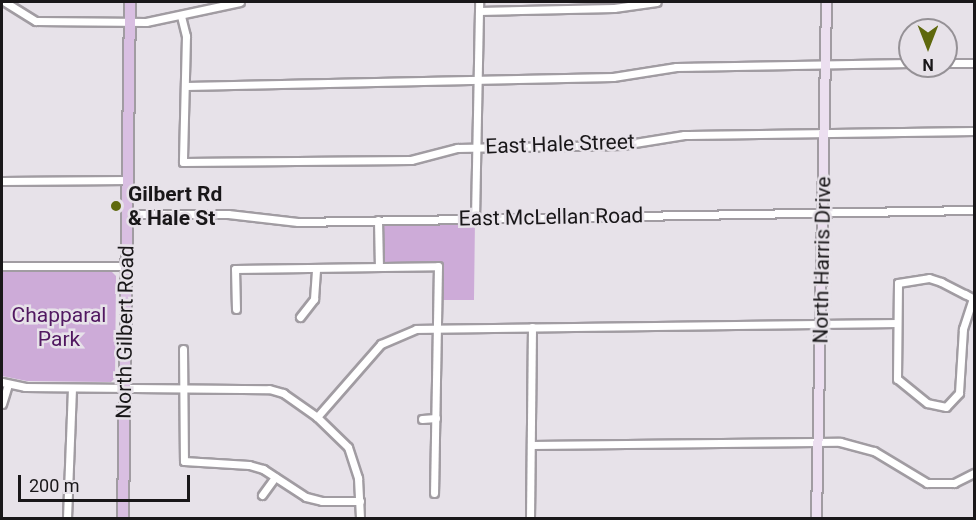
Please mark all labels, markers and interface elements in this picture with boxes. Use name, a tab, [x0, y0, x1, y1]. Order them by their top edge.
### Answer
north arrow	[898, 18, 958, 78]
text: N	[922, 55, 934, 74]
street label: East Hale Street	[485, 129, 635, 159]
street label: North Harris Drive	[808, 176, 836, 344]
place label: Gilbert Rd & Hale St	[128, 181, 222, 231]
marker: Gilbert Rd & Hale St	[109, 199, 123, 213]
street label: East McLellan Road	[458, 203, 644, 231]
street label: North Gilbert Road	[111, 245, 139, 419]
park label: Chapparal Park	[12, 302, 106, 352]
scale bar	[21, 463, 194, 501]
text: 200 m	[29, 475, 80, 496]

